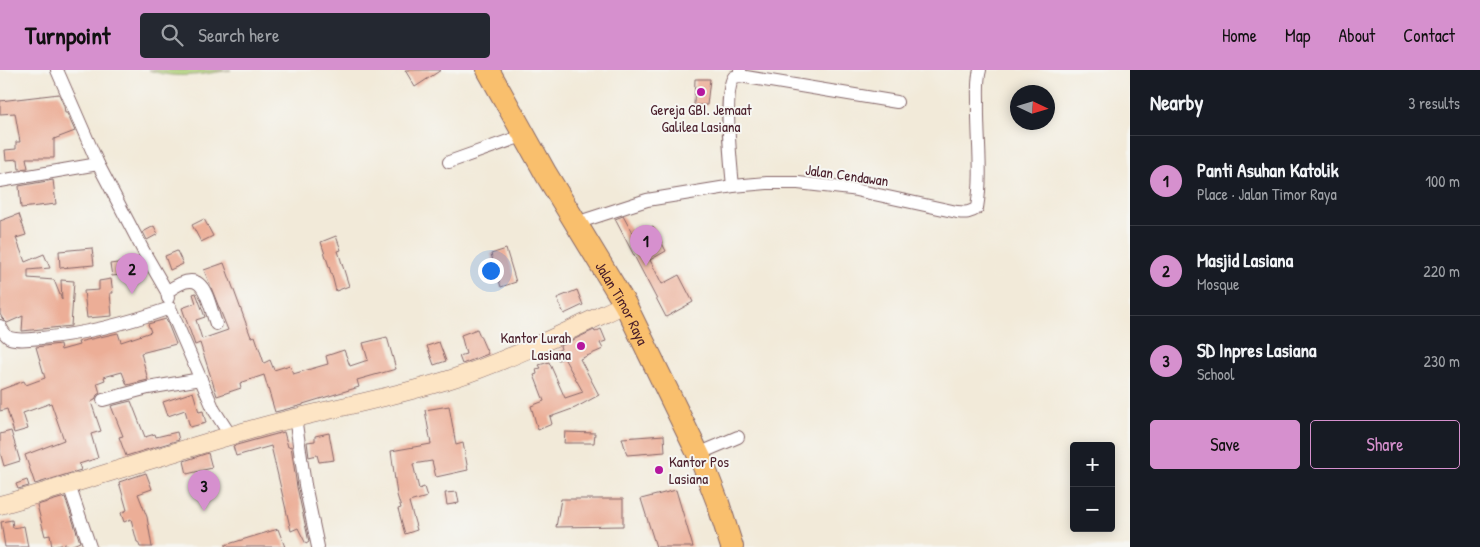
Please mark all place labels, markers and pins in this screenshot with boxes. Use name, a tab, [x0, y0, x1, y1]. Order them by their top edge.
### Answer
marker: Gereja GBI. Jemaat Galilea Lasiana	[695, 86, 707, 98]
place label: Gereja GBI. Jemaat Galilea Lasiana	[650, 99, 753, 137]
pin: 1	[630, 225, 662, 266]
pin: 2	[116, 253, 148, 294]
place label: Kantor Lurah Lasiana	[501, 327, 571, 365]
marker: Kantor Lurah Lasiana	[575, 340, 587, 352]
place label: Kantor Pos Lasiana	[669, 451, 729, 489]
marker: Kantor Pos Lasiana	[653, 464, 665, 476]
pin: 3	[188, 470, 220, 511]

